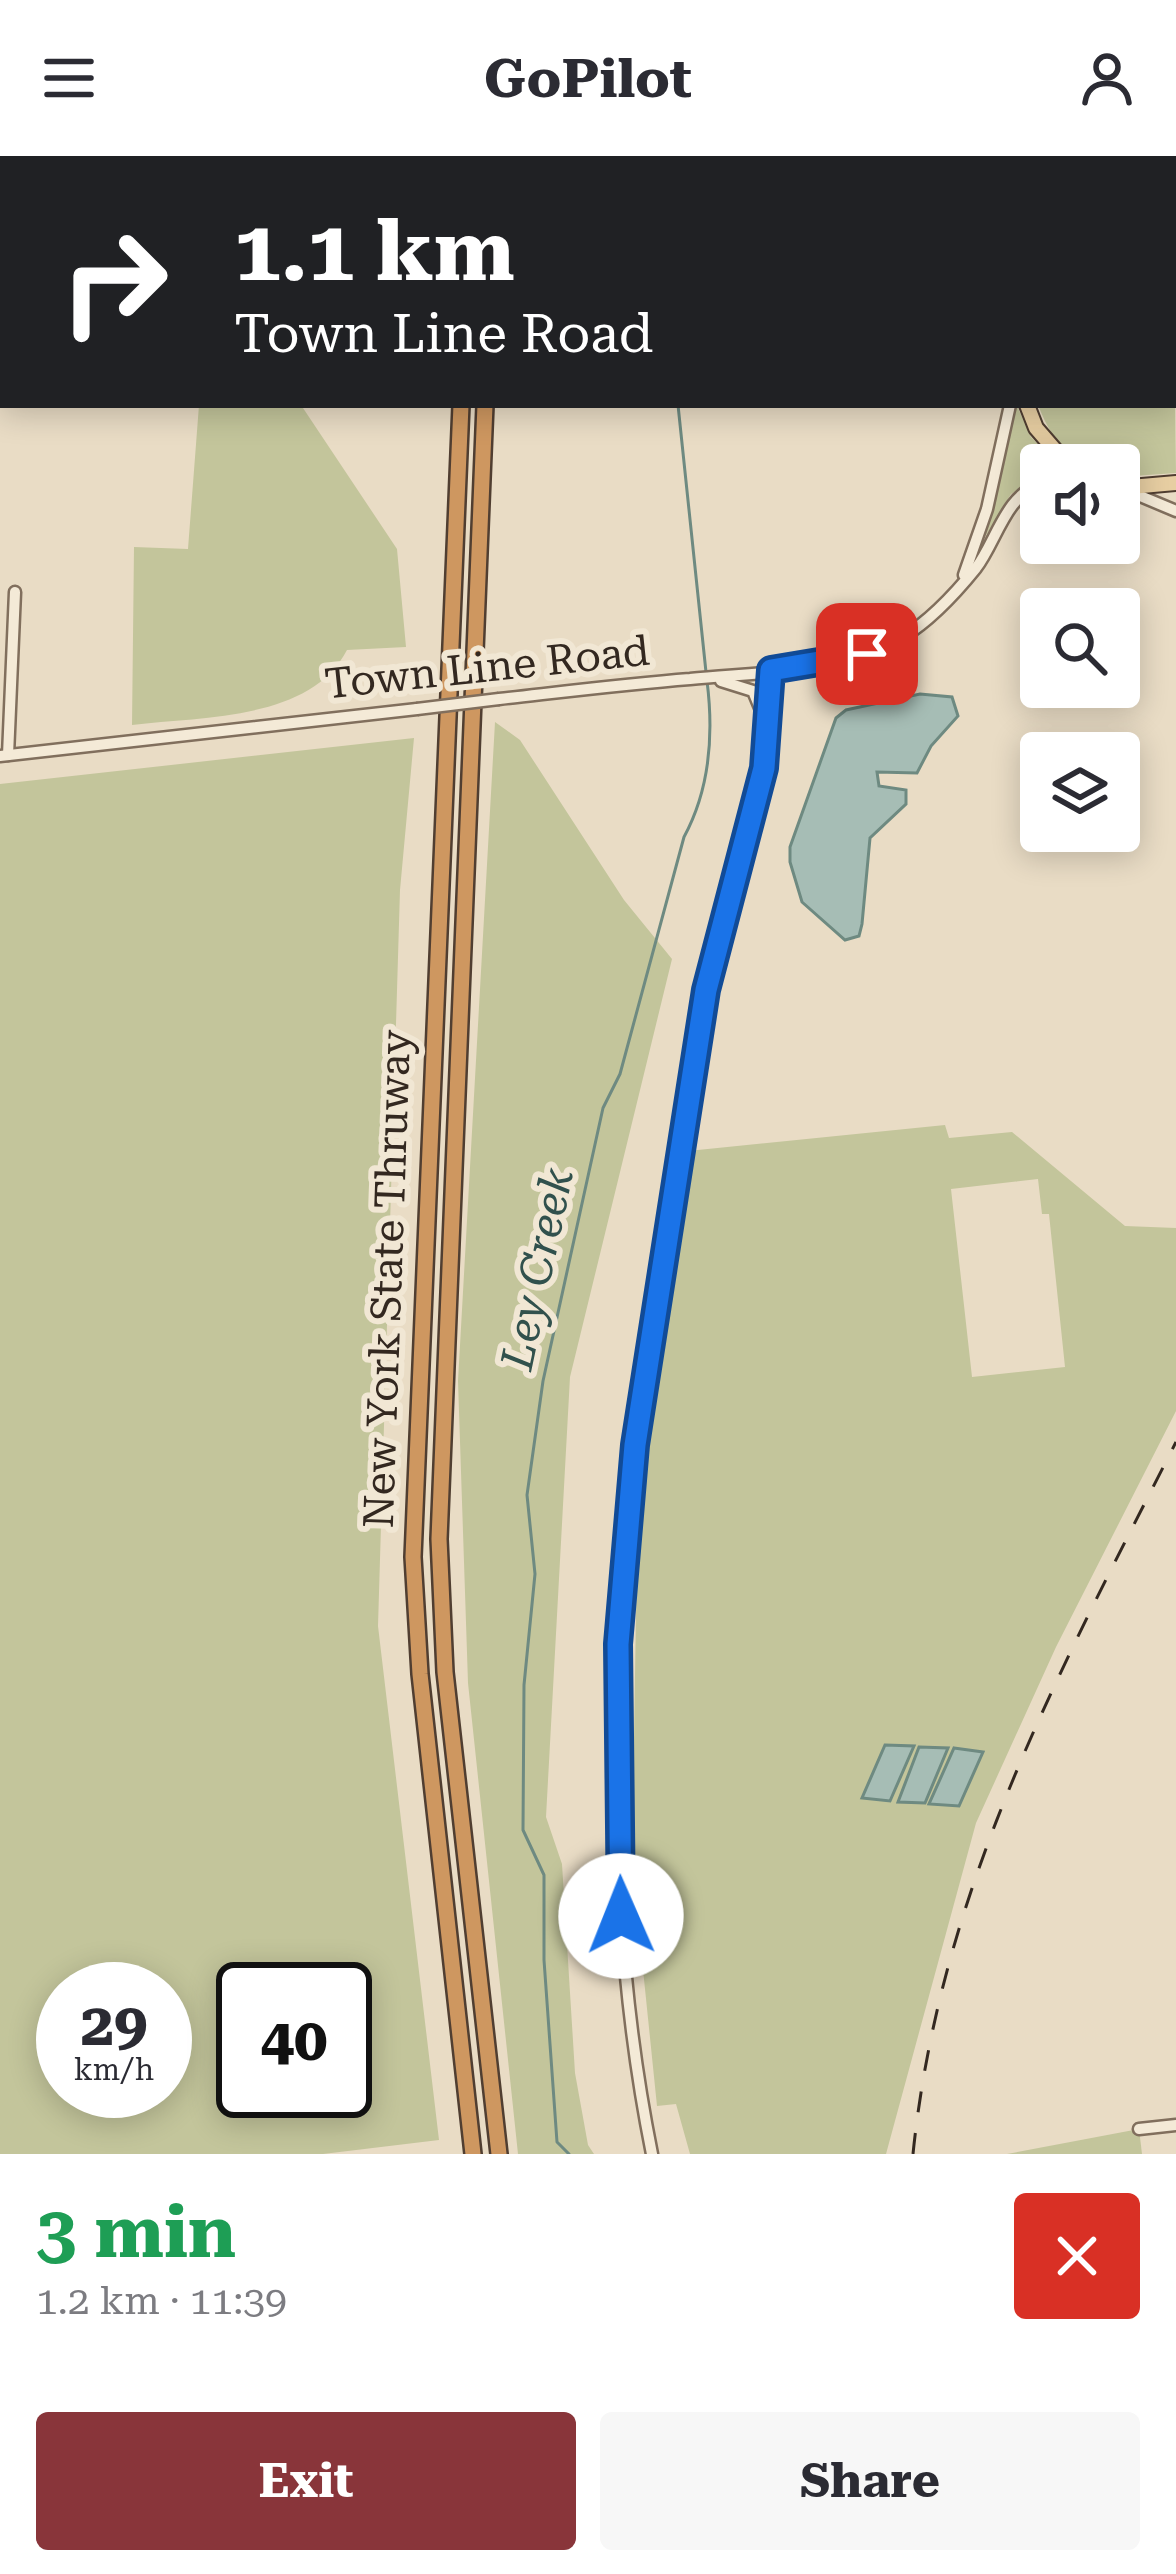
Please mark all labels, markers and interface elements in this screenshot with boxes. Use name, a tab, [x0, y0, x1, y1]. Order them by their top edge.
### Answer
icon: menu	[36, 45, 102, 111]
icon: person	[1074, 45, 1140, 111]
text: GoPilot	[484, 47, 692, 110]
text: 1.1 km	[234, 202, 515, 300]
icon: right	[36, 204, 192, 360]
text: Town Line Road	[234, 302, 653, 365]
map controls	[1020, 444, 1140, 852]
button: sound	[1020, 444, 1140, 564]
button: search	[1020, 588, 1140, 708]
pin	[816, 603, 918, 705]
icon: arrive	[834, 621, 900, 687]
street label: Town Line Road	[322, 626, 652, 708]
button: layers	[1020, 732, 1140, 852]
street label: New York State Thruway	[354, 1029, 420, 1529]
water label: Ley Creek	[490, 1163, 584, 1376]
position arrow	[558, 1853, 684, 1979]
speed limit sign: 40	[216, 1962, 372, 2118]
text: 29	[80, 1989, 148, 2060]
text: km/h	[74, 2052, 154, 2087]
text: 3 min	[36, 2190, 236, 2275]
button: close	[1014, 2193, 1140, 2319]
text: 1.2 km · 11:39	[36, 2278, 287, 2324]
button: Exit	[36, 2412, 576, 2550]
button: Share	[600, 2412, 1140, 2550]

